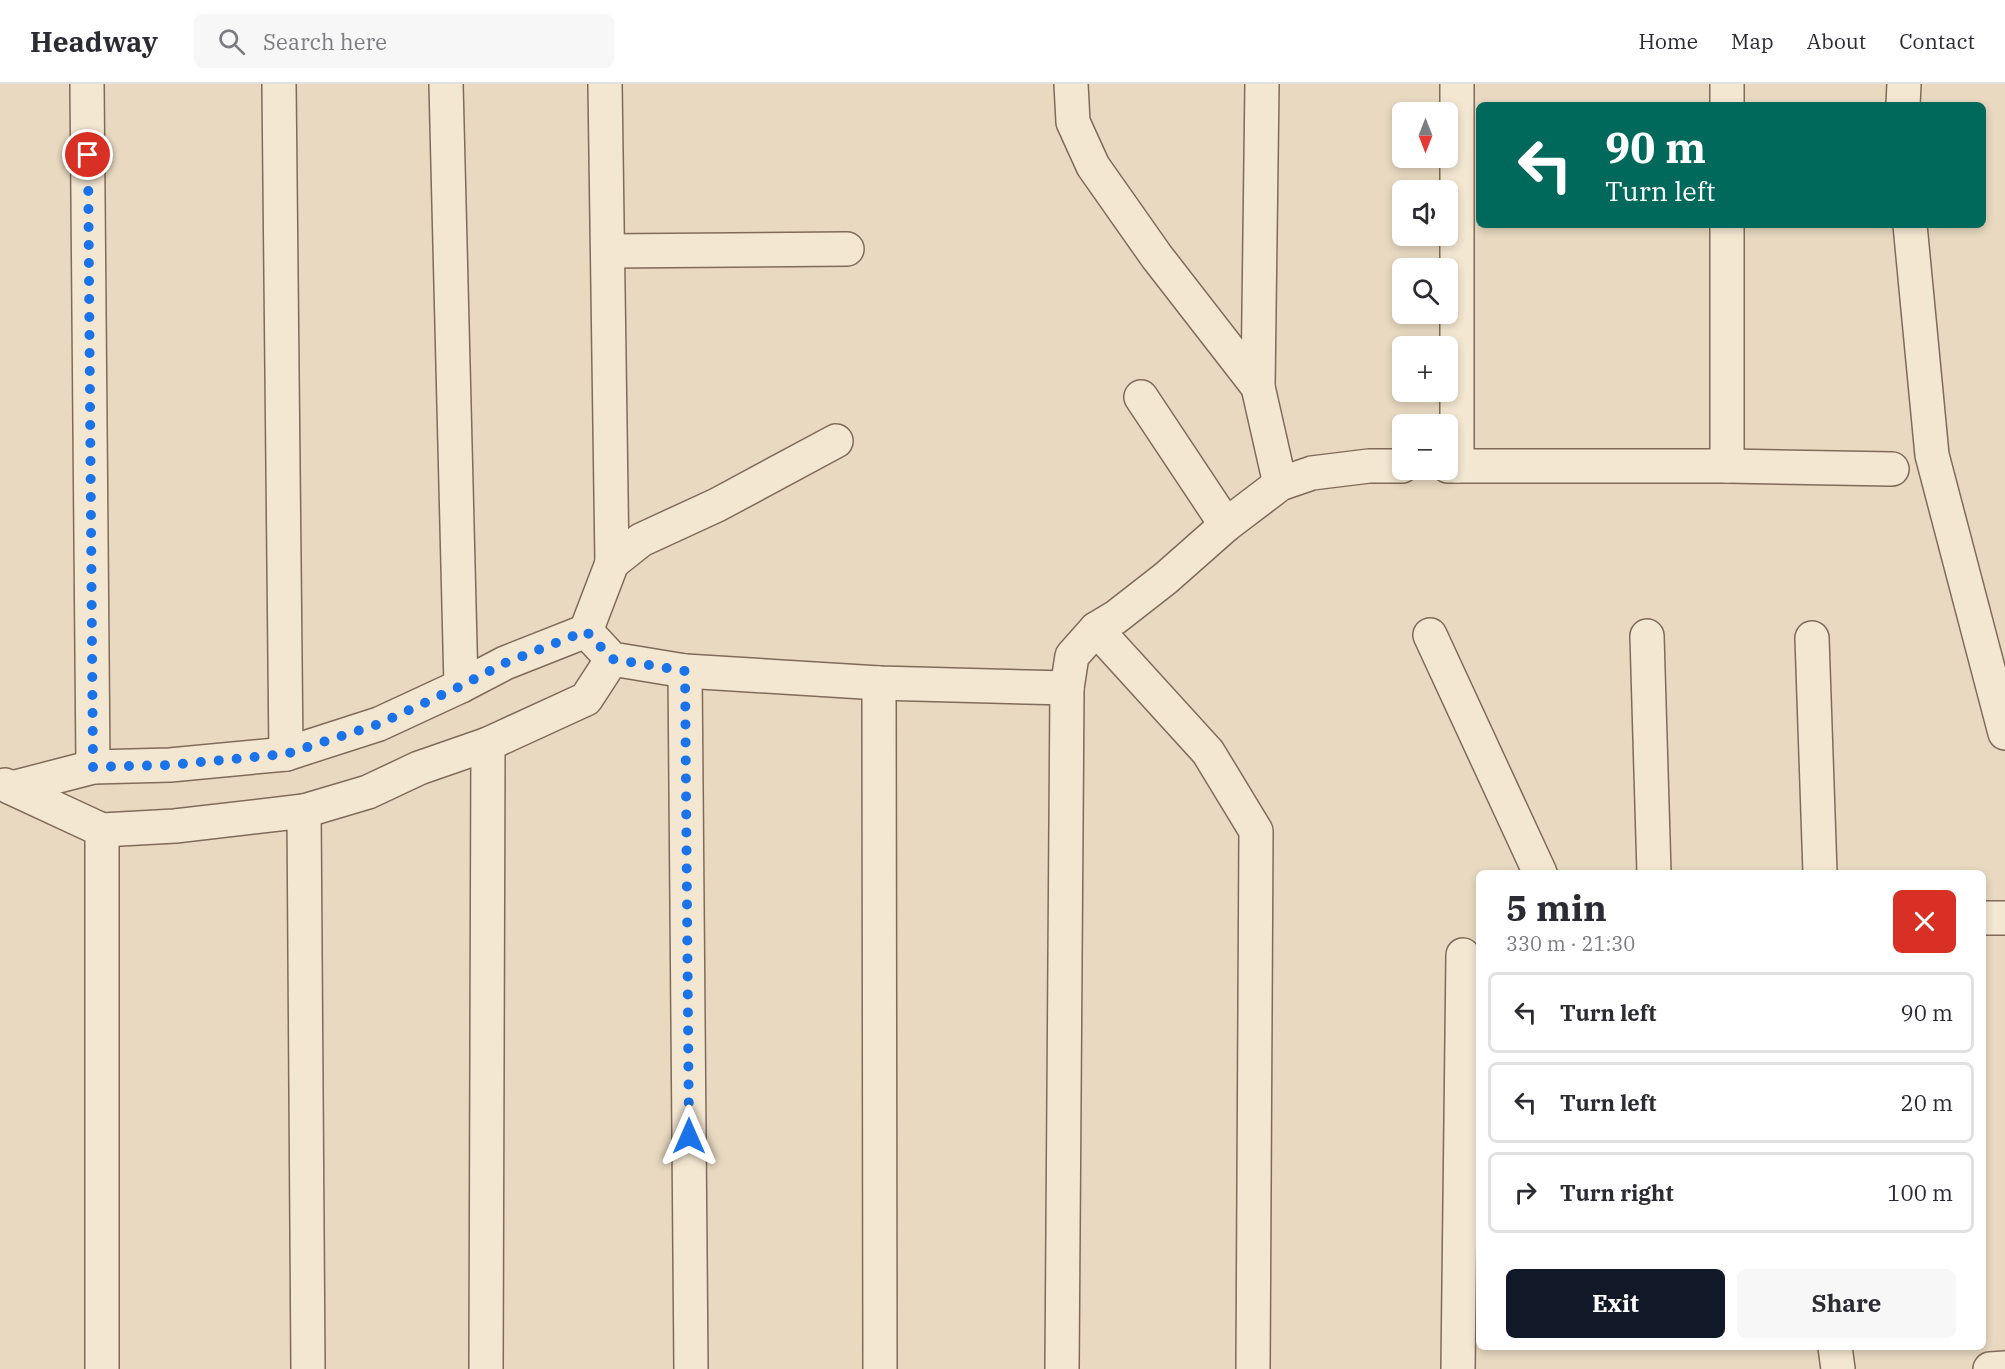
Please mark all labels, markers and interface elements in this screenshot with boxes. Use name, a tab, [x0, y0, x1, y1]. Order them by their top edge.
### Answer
search box	[194, 14, 614, 68]
text: Headway	[30, 23, 158, 60]
icon: search	[215, 25, 248, 58]
text: Search here	[263, 27, 387, 56]
text: Home	[1638, 27, 1698, 55]
text: Map	[1731, 27, 1774, 55]
text: About	[1807, 27, 1866, 55]
text: Contact	[1899, 27, 1975, 55]
north arrow	[1392, 102, 1458, 168]
map controls	[1392, 102, 1458, 480]
text: 90 m	[1605, 120, 1706, 175]
icon: left	[1506, 126, 1584, 204]
pin	[62, 129, 113, 180]
icon: arrive	[71, 138, 104, 171]
text: Turn left	[1605, 173, 1716, 208]
button: sound	[1392, 180, 1458, 246]
button: search	[1392, 258, 1458, 324]
button: +	[1392, 336, 1458, 402]
button: −	[1392, 414, 1458, 480]
text: 5 min	[1506, 884, 1607, 931]
button: close	[1893, 890, 1956, 953]
text: 330 m · 21:30	[1506, 930, 1635, 957]
icon: left	[1509, 996, 1542, 1029]
text: Turn left	[1560, 998, 1656, 1027]
text: 90 m	[1901, 998, 1953, 1027]
icon: left	[1509, 1086, 1542, 1119]
text: Turn left	[1560, 1088, 1656, 1117]
text: 20 m	[1901, 1088, 1953, 1117]
position arrow	[657, 1104, 721, 1168]
icon: right	[1509, 1176, 1542, 1209]
text: Turn right	[1560, 1178, 1674, 1207]
text: 100 m	[1887, 1178, 1953, 1207]
button: Exit	[1506, 1269, 1725, 1338]
button: Share	[1737, 1269, 1956, 1338]

